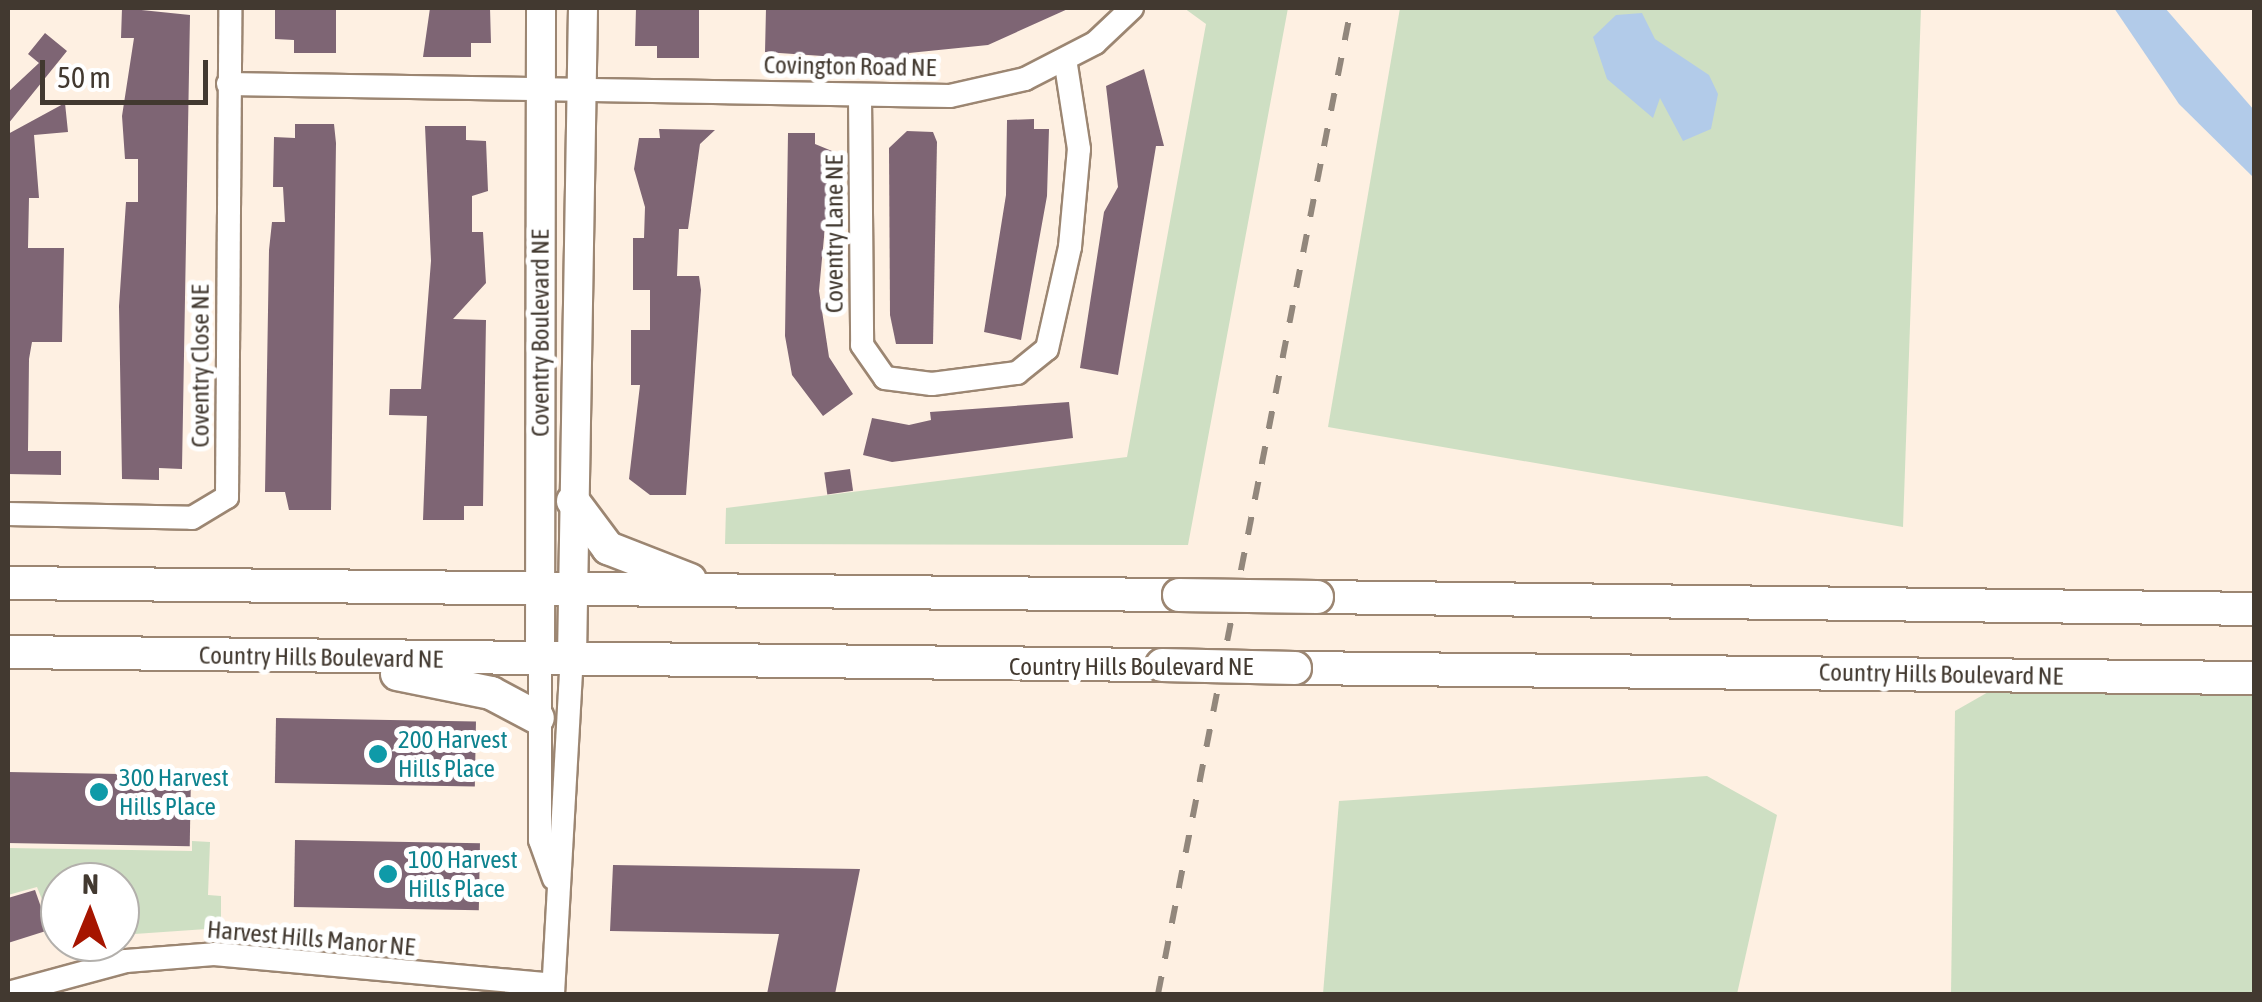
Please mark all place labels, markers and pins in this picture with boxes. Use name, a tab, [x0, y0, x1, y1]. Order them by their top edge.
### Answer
place label: 200 Harvest Hills Place	[398, 725, 508, 784]
marker: 200 Harvest Hills Place	[367, 743, 389, 765]
place label: 300 Harvest Hills Place	[119, 763, 229, 822]
marker: 300 Harvest Hills Place	[88, 781, 110, 803]
place label: 100 Harvest Hills Place	[408, 845, 518, 904]
marker: 100 Harvest Hills Place	[377, 863, 399, 885]

